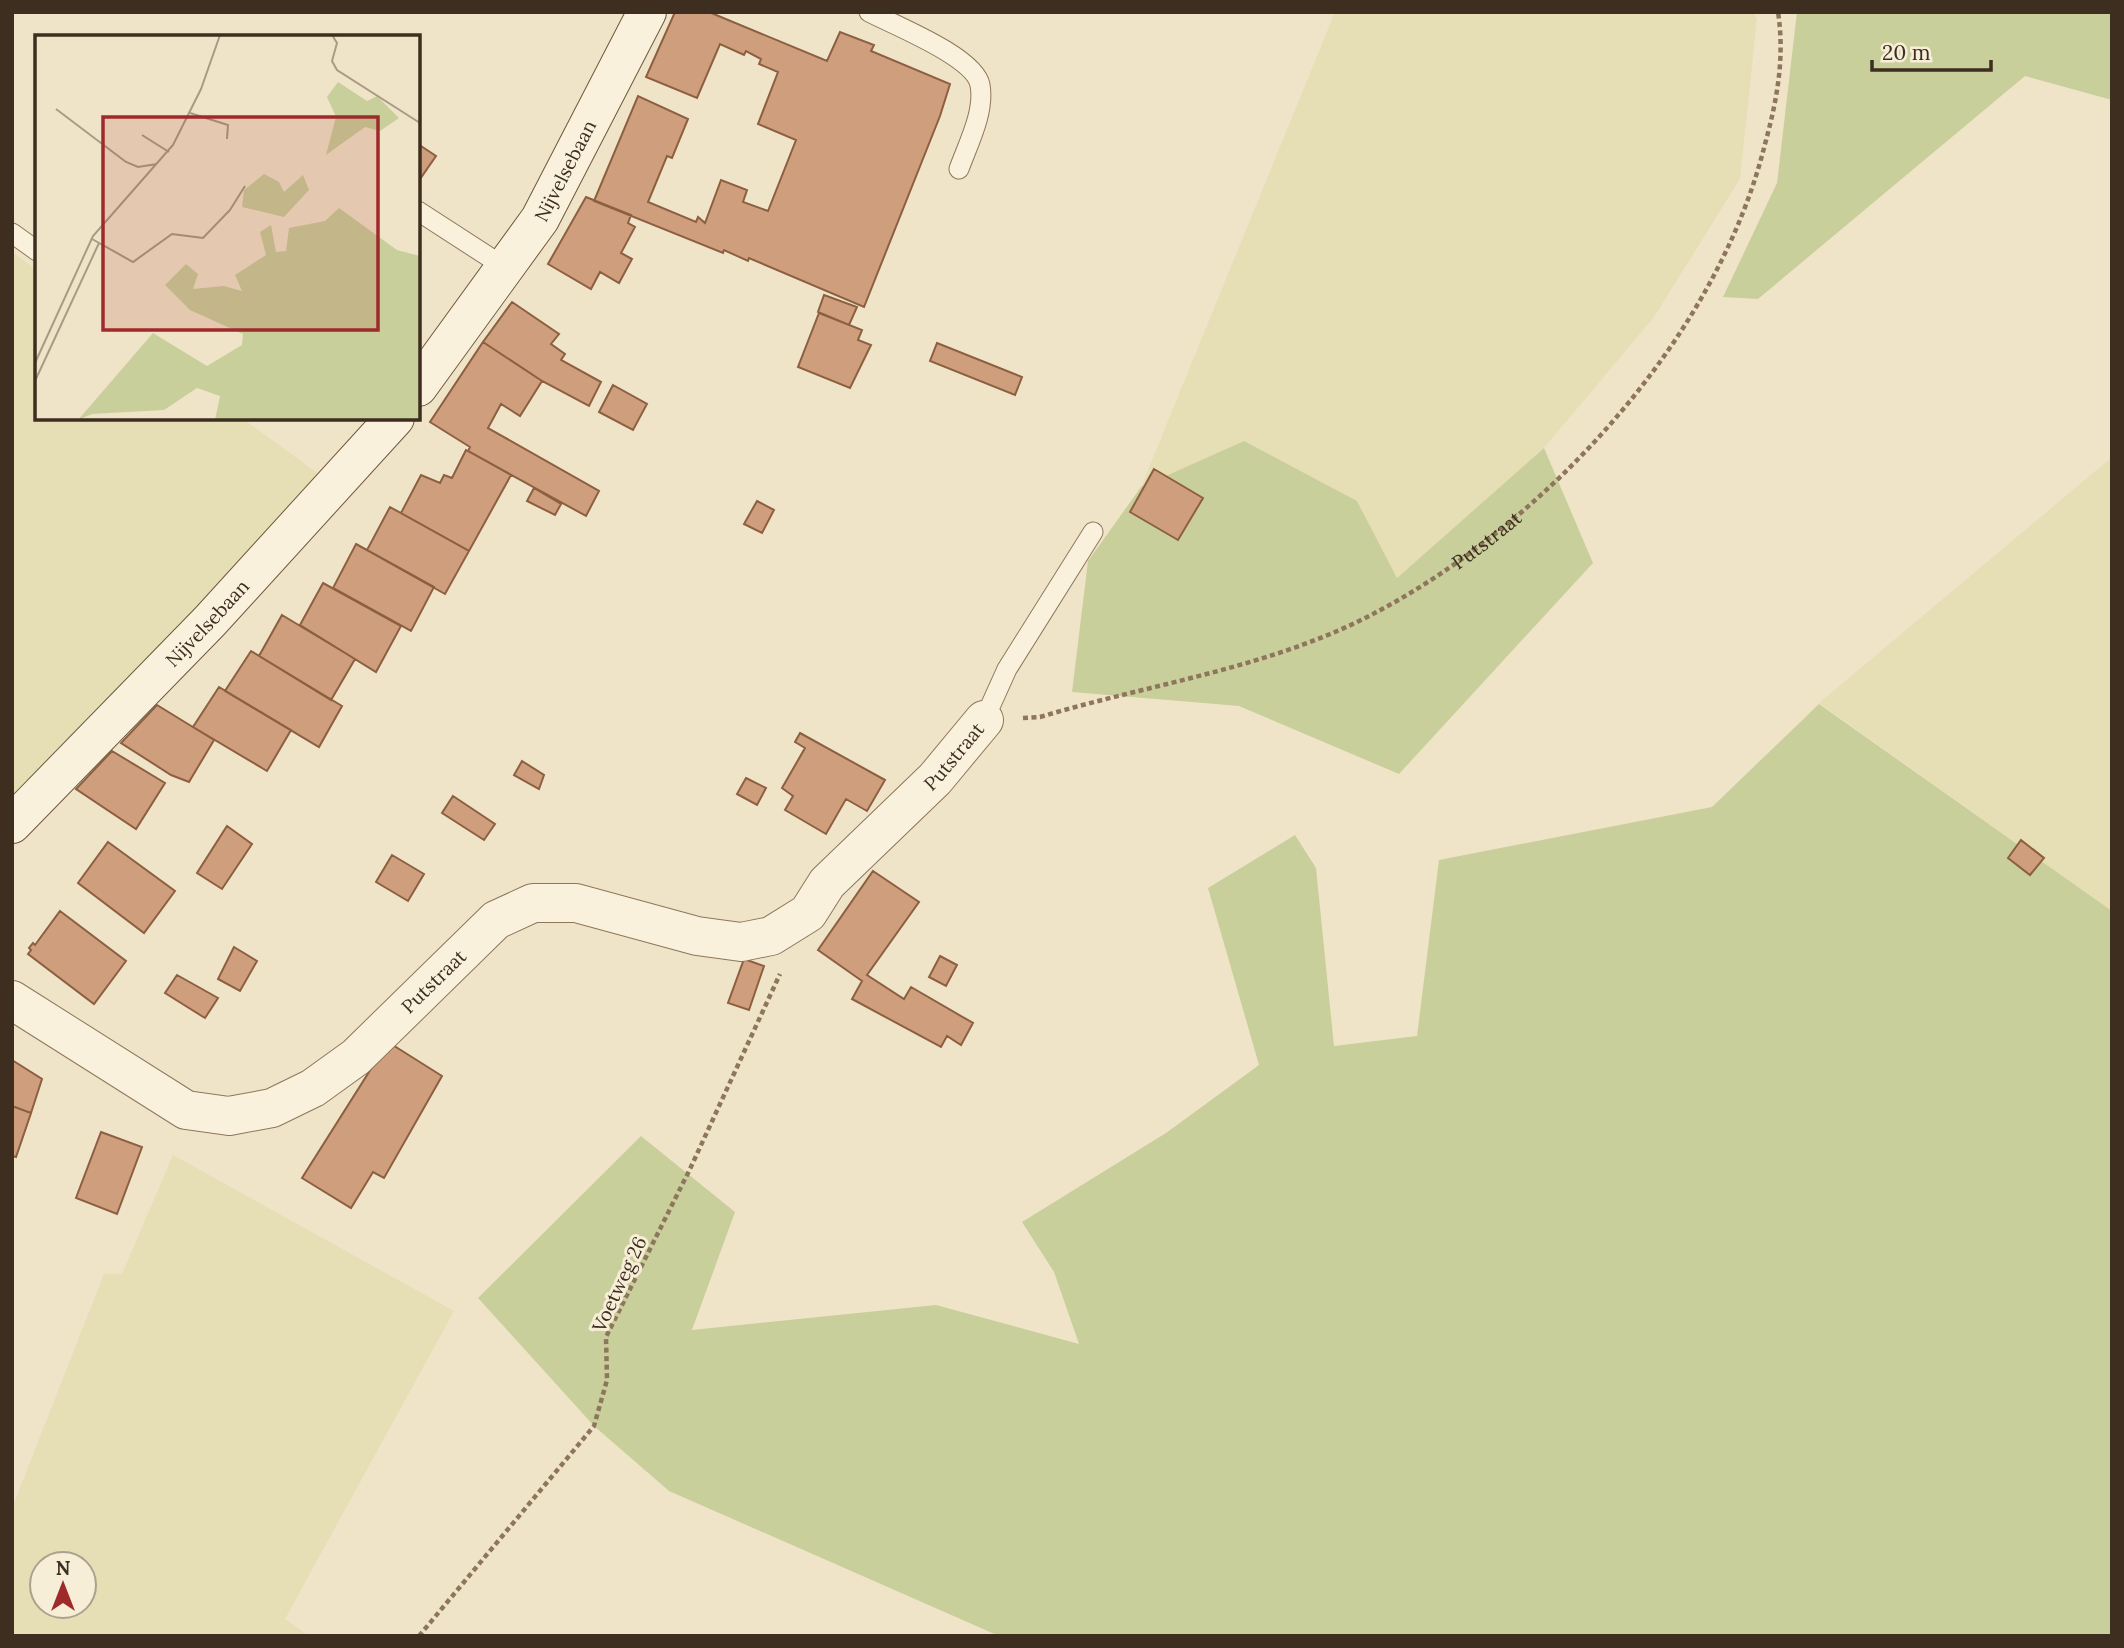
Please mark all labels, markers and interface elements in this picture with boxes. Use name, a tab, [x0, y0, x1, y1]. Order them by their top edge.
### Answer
scale bar	[1872, 28, 1991, 72]
inset map	[35, 35, 420, 420]
text: 20 m	[1882, 39, 1931, 66]
street label: Nijvelsebaan	[529, 116, 601, 226]
street label: Putstraat	[1447, 505, 1527, 574]
street label: Nijvelsebaan	[160, 574, 254, 672]
street label: Putstraat	[919, 717, 989, 796]
street label: Putstraat	[396, 944, 471, 1018]
street label: Voetweg 26	[586, 1232, 652, 1336]
north arrow	[28, 1550, 98, 1620]
text: N	[56, 1556, 71, 1580]

